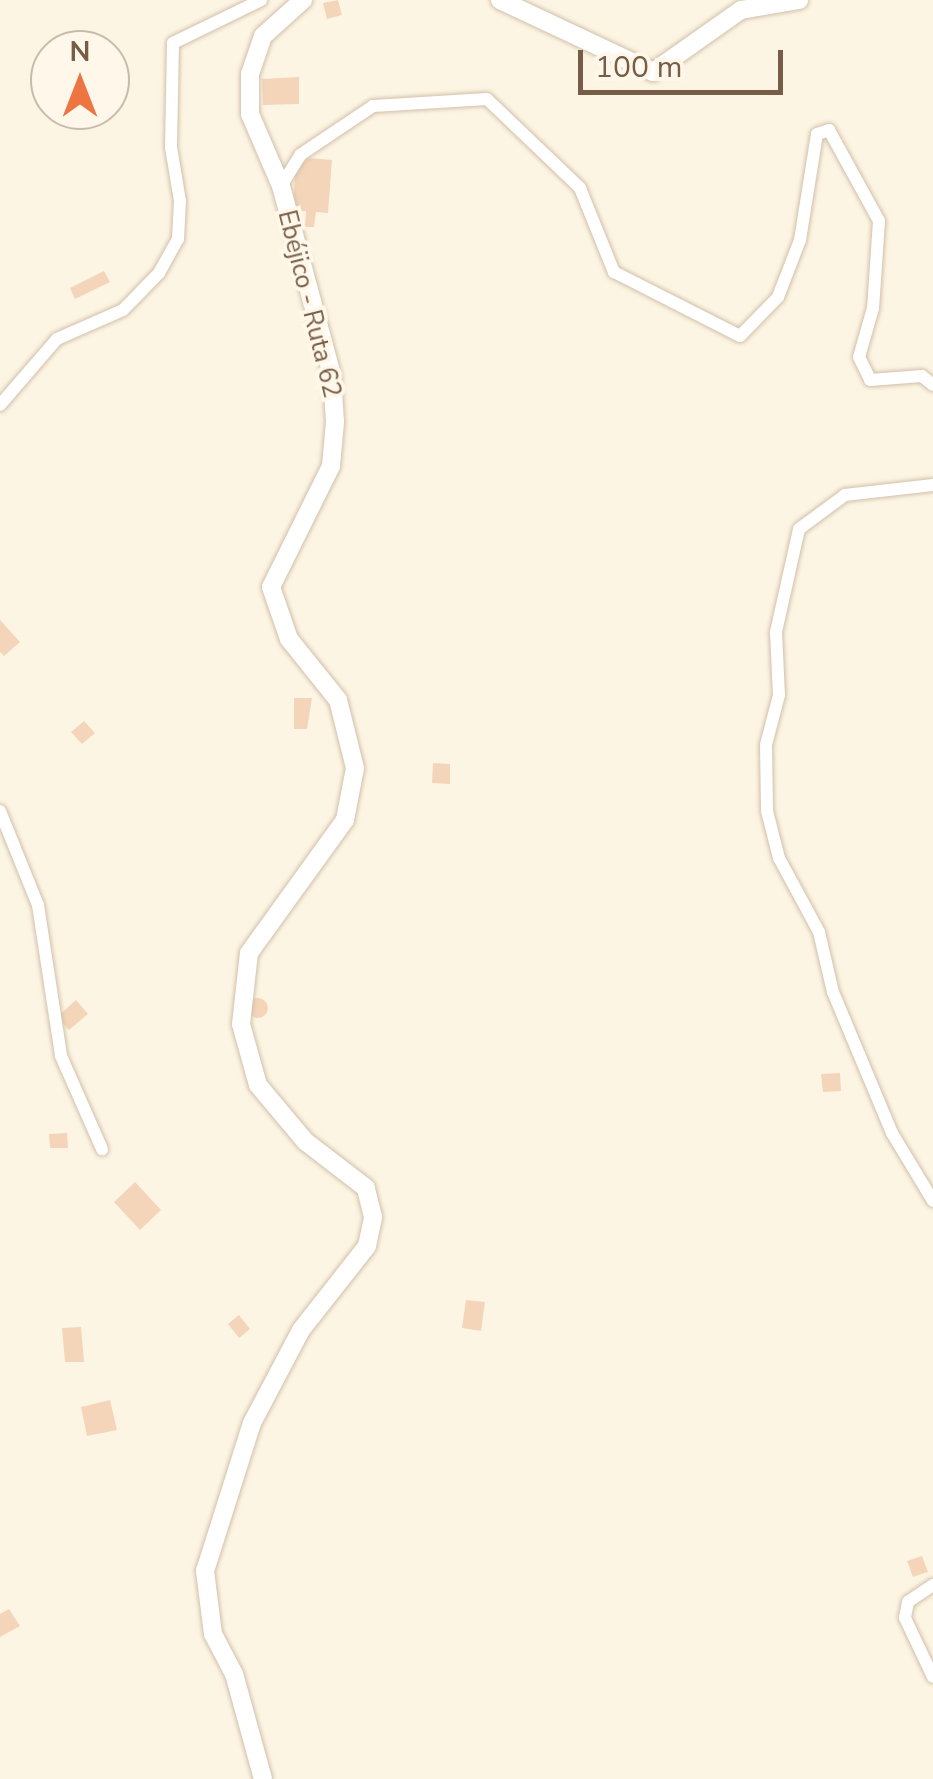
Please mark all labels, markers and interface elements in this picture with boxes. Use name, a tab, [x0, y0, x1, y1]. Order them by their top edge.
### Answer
north arrow	[30, 30, 130, 130]
scale bar	[583, 30, 788, 92]
text: N	[70, 33, 90, 71]
text: 100 m	[595, 47, 682, 88]
street label: Ebéjico - Ruta 62	[271, 207, 347, 401]

